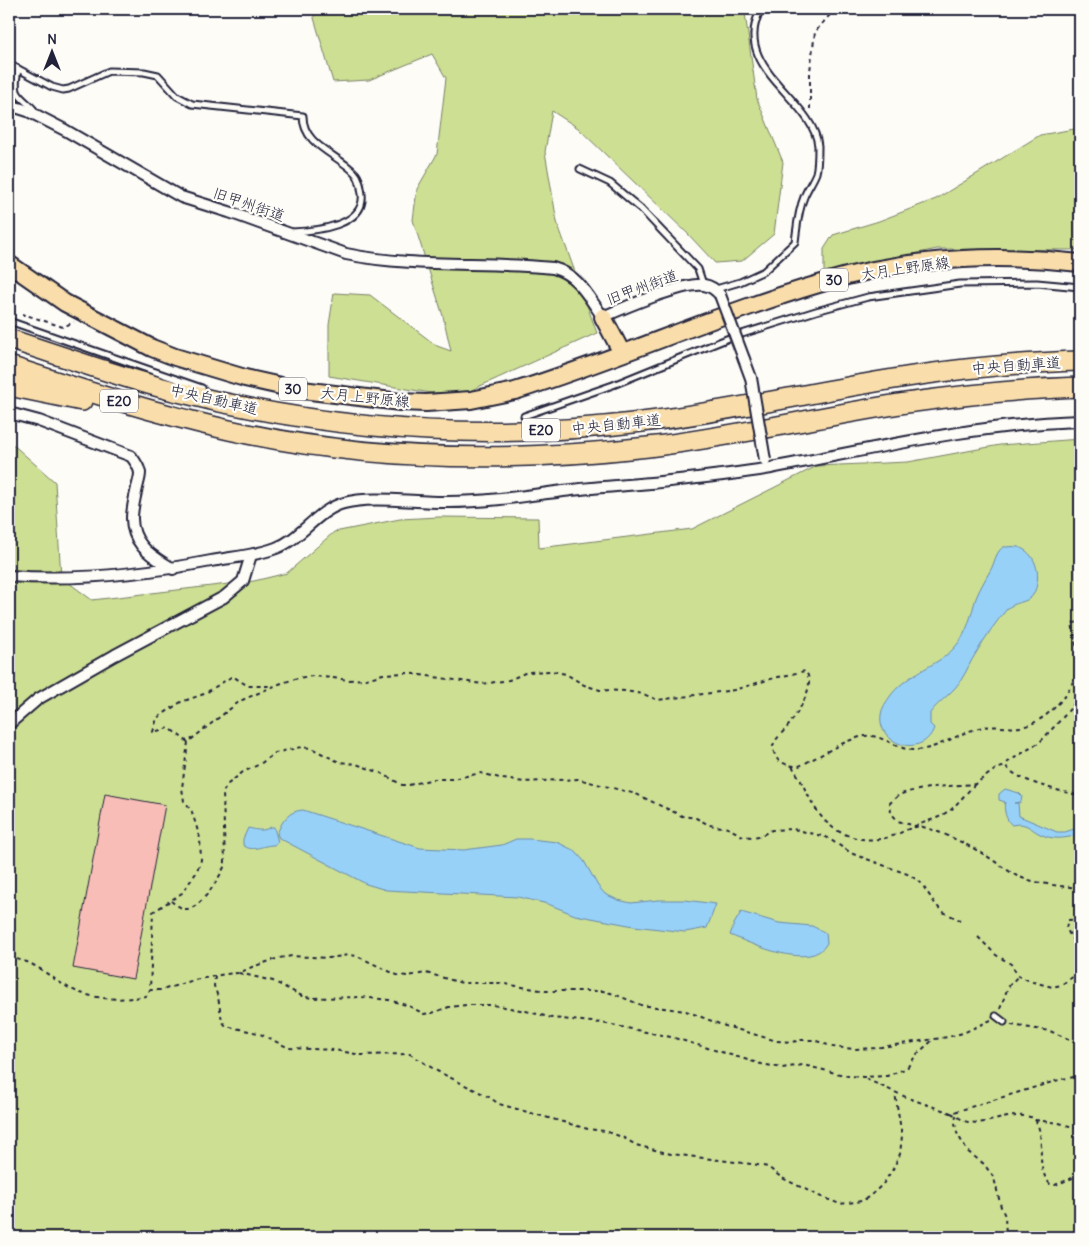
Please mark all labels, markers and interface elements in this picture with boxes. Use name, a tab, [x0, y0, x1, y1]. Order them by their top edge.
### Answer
north arrow	[28, 28, 78, 78]
text: N	[47, 30, 57, 48]
street label: 旧甲州街道	[210, 183, 288, 225]
street label: 大月上野原線	[859, 252, 951, 284]
street label: 旧甲州街道	[604, 265, 680, 309]
road number: 30	[820, 268, 848, 292]
street label: 中央自動車道	[970, 352, 1062, 378]
road number: 30	[279, 378, 307, 400]
street label: 中央自動車道	[168, 380, 260, 418]
street label: 大月上野原線	[319, 383, 411, 411]
road number: E20	[100, 390, 138, 412]
street label: 中央自動車道	[570, 410, 662, 438]
road number: E20	[522, 418, 560, 442]

